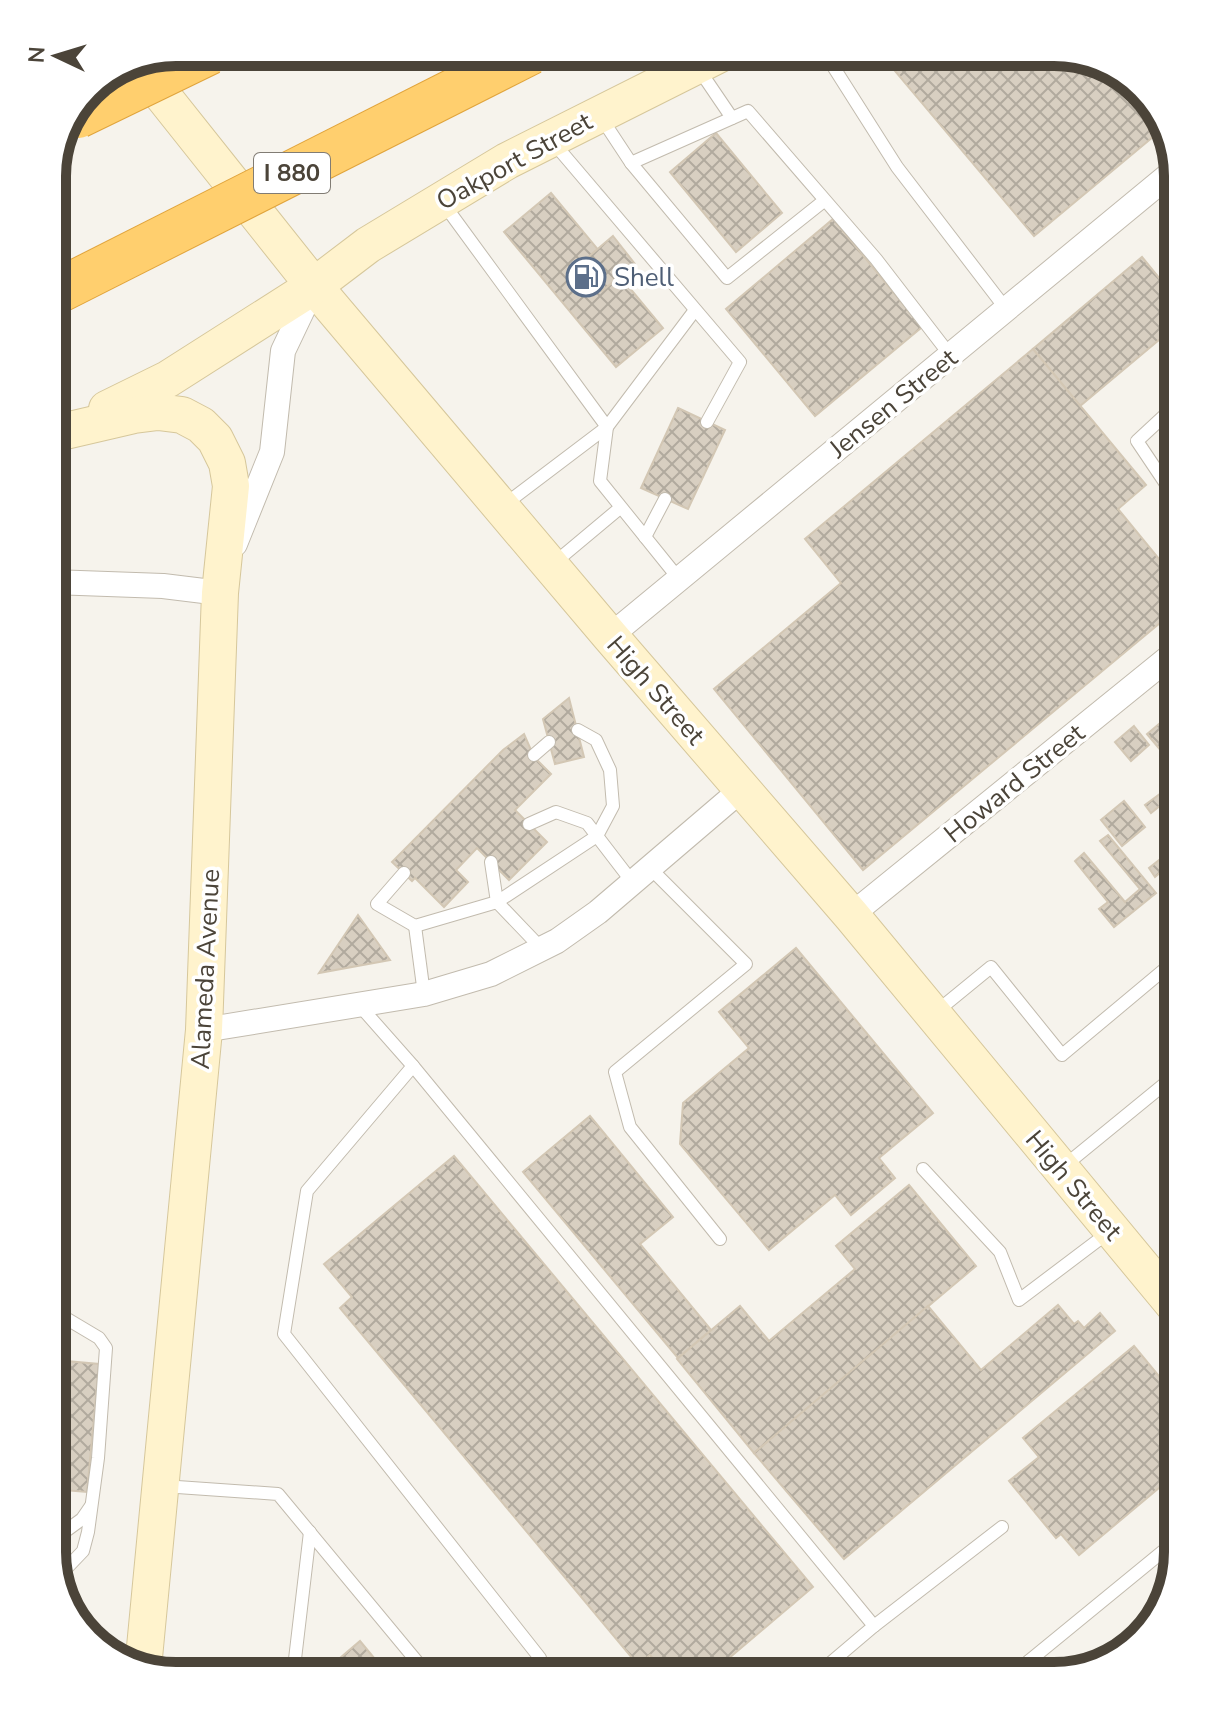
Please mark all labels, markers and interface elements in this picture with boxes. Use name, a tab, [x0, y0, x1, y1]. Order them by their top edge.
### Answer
north arrow	[16, 16, 96, 96]
text: N	[22, 45, 53, 64]
street label: Oakport Street	[430, 104, 599, 219]
road number: I 880	[254, 153, 330, 193]
fuel station icon: Shell	[565, 256, 607, 298]
place label: Shell	[614, 260, 674, 295]
street label: Jensen Street	[821, 340, 966, 467]
street label: High Street	[599, 628, 713, 753]
street label: Howard Street	[937, 715, 1093, 851]
street label: Alameda Avenue	[183, 868, 228, 1070]
street label: High Street	[1017, 1123, 1130, 1248]

